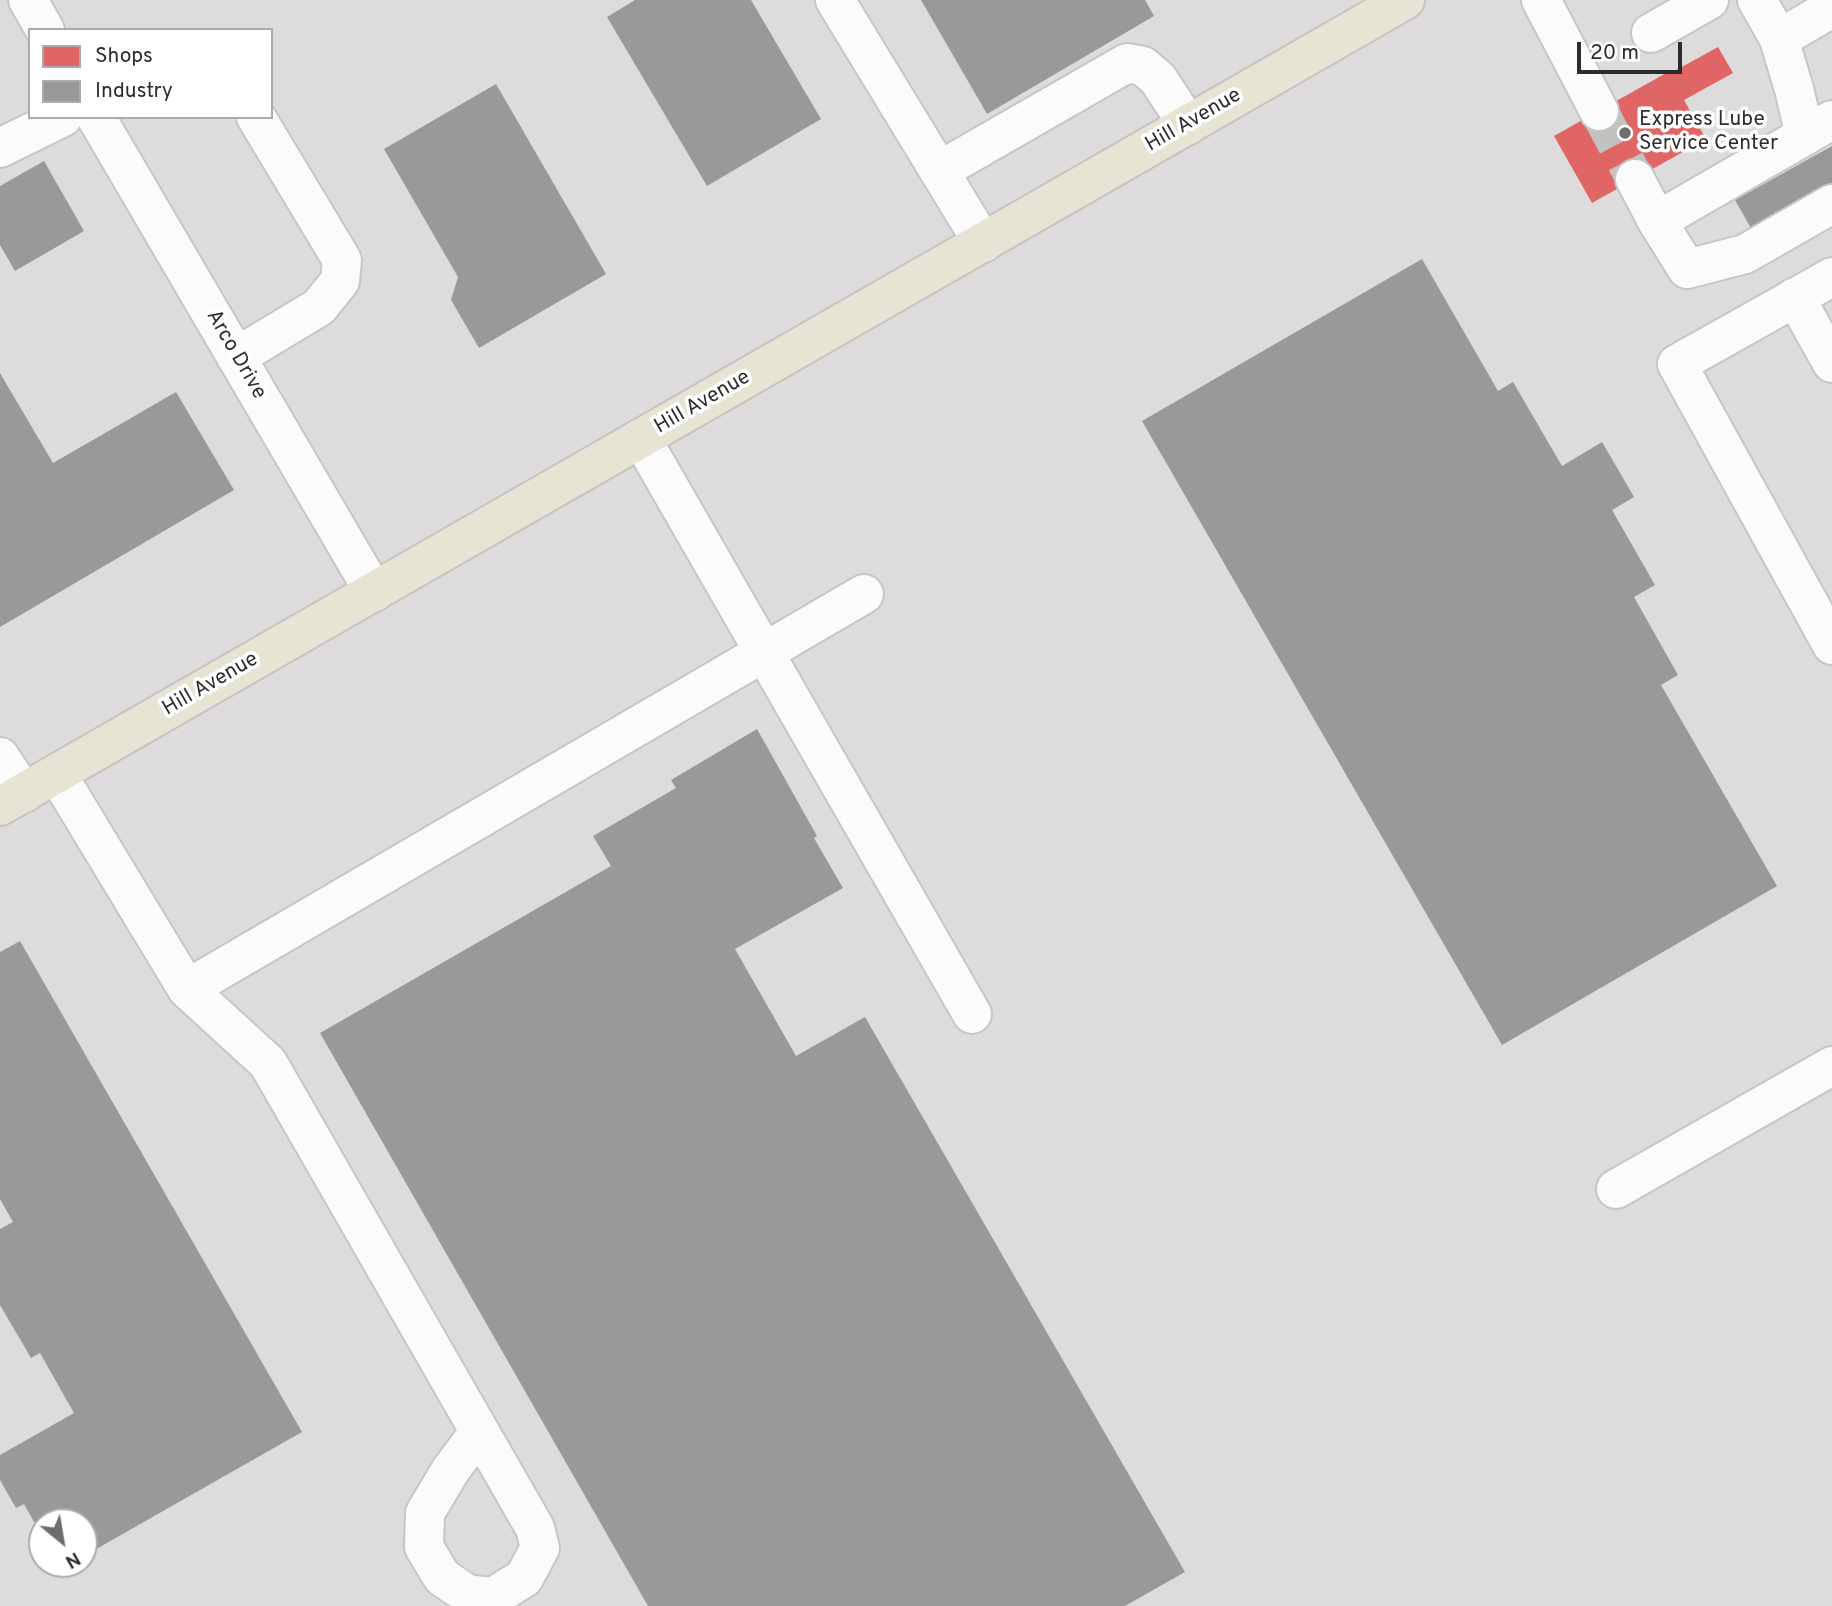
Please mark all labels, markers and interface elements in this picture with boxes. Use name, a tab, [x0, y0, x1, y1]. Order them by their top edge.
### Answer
legend	[28, 28, 273, 119]
scale bar	[1580, 28, 1685, 72]
text: 20 m	[1590, 40, 1639, 67]
text: Shops	[95, 43, 153, 70]
text: Industry	[95, 78, 173, 105]
street label: Hill Avenue	[1142, 84, 1246, 158]
place label: Express Lube Service Center	[1639, 108, 1778, 158]
marker: Express Lube Service Center	[1617, 125, 1633, 141]
street label: Arco Drive	[199, 306, 271, 404]
street label: Hill Avenue	[651, 366, 755, 440]
street label: Hill Avenue	[159, 648, 263, 722]
north arrow	[28, 1508, 98, 1578]
text: N	[61, 1546, 84, 1573]

